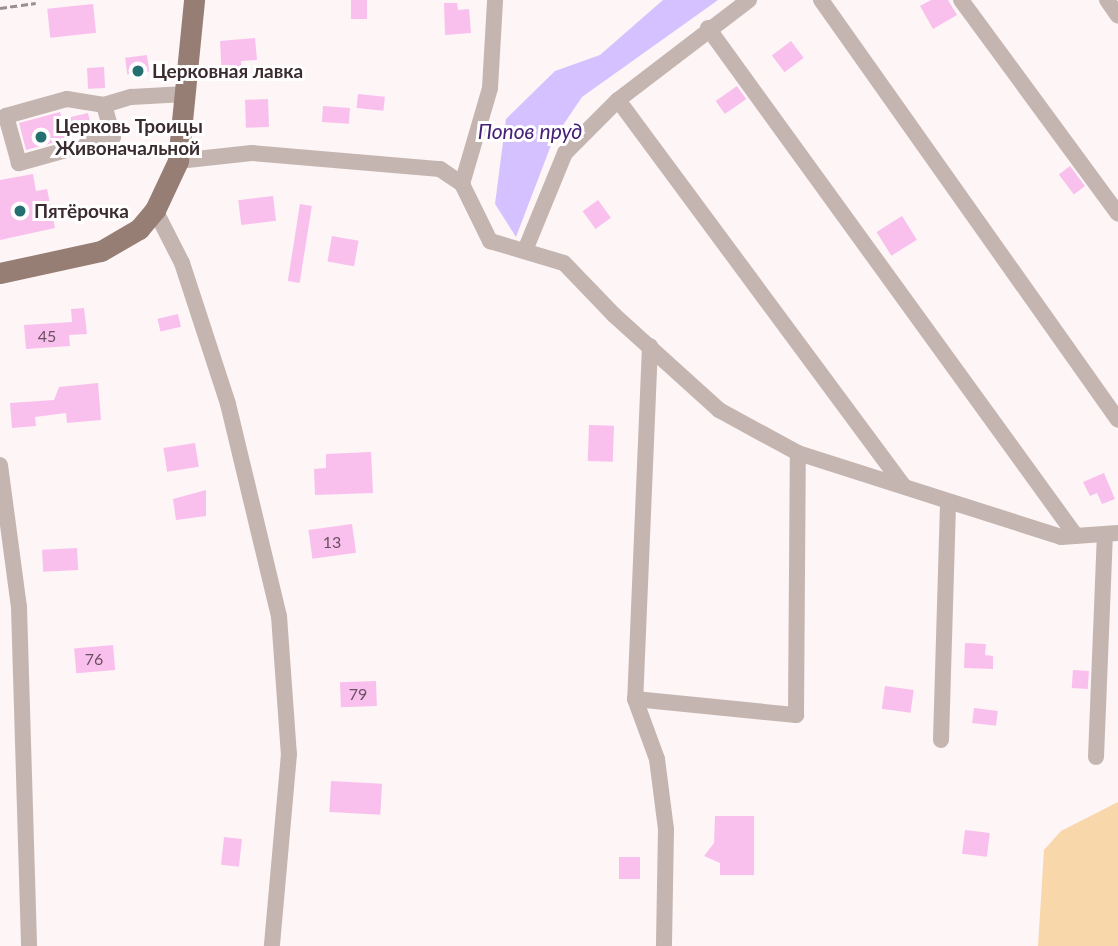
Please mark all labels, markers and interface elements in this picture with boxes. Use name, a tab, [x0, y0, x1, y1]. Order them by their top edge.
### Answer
place label: Церковная лавка	[152, 60, 303, 82]
marker: Церковная лавка	[130, 63, 146, 79]
place label: Церковь Троицы Живоначальной	[55, 115, 203, 159]
water label: Попов пруд	[478, 118, 582, 144]
marker: Церковь Троицы Живоначальной	[33, 129, 49, 145]
place label: Пятёрочка	[34, 200, 129, 222]
marker: Пятёрочка	[12, 203, 28, 219]
house number: 45	[38, 326, 56, 346]
house number: 13	[323, 532, 341, 552]
house number: 76	[85, 649, 103, 669]
house number: 79	[349, 684, 367, 704]

